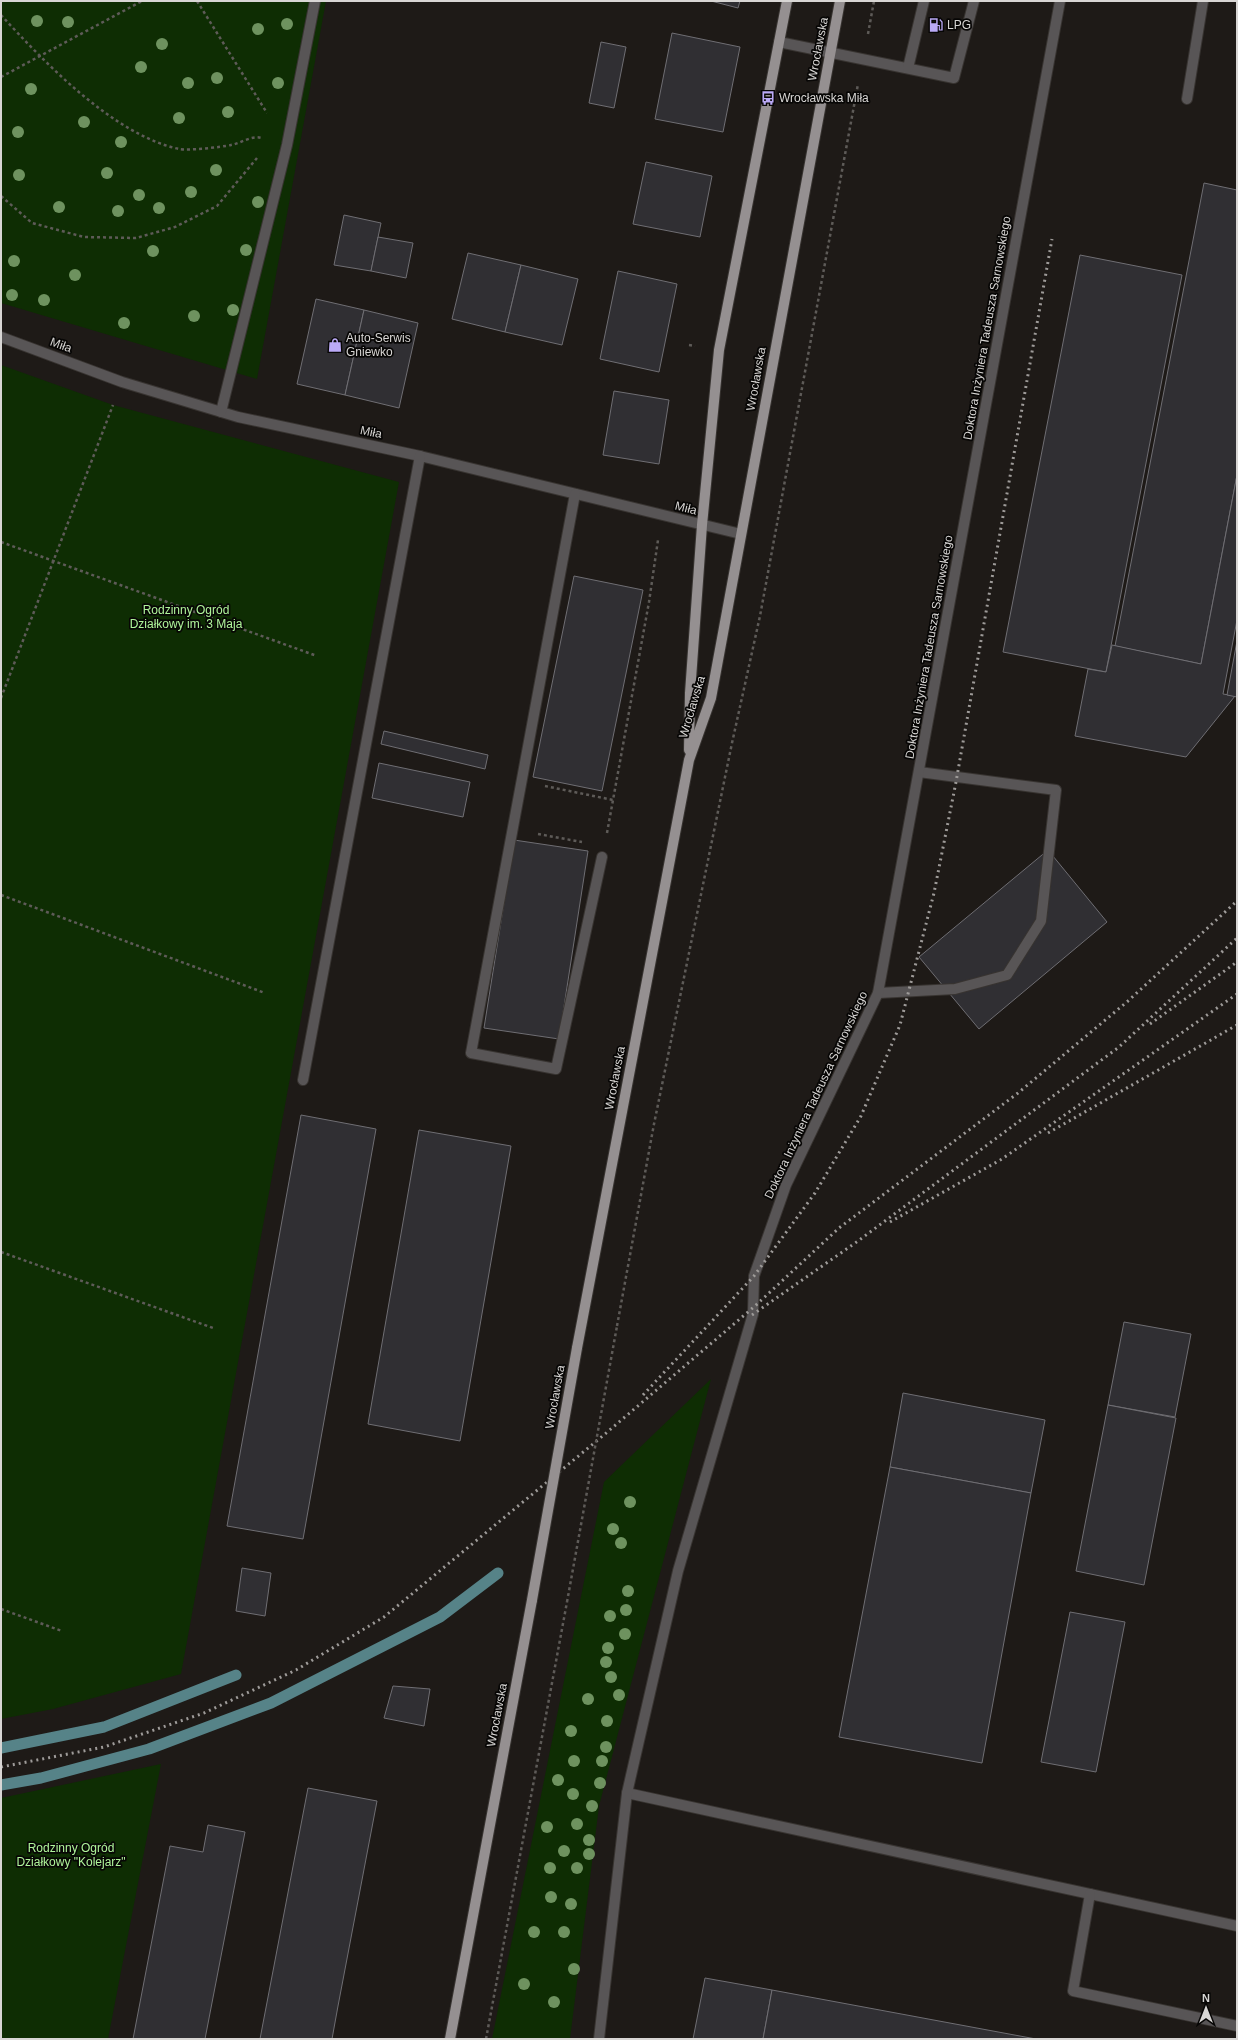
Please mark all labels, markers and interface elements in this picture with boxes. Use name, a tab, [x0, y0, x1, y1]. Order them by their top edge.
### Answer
street label: Wrocławska	[805, 16, 831, 82]
fuel station icon: LPG	[928, 17, 944, 33]
place label: LPG	[947, 18, 971, 32]
bus stop icon: Wrocławska Miła	[760, 90, 776, 106]
place label: Wrocławska Miła	[779, 91, 869, 105]
street label: Doktora Inżyniera Tadeusza Sarnowskiego	[960, 215, 1014, 441]
place label: Auto-Serwis Gniewko	[346, 331, 411, 359]
street label: Miła	[48, 335, 74, 355]
shop icon: Auto-Serwis Gniewko	[327, 337, 343, 353]
street label: Wrocławska	[744, 346, 769, 412]
street label: Miła	[359, 423, 384, 441]
street label: Miła	[674, 499, 699, 518]
street label: Doktora Inżyniera Tadeusza Sarnowskiego	[902, 534, 956, 760]
park label: Rodzinny Ogród Działkowy im. 3 Maja	[130, 603, 243, 631]
street label: Wrocławska	[676, 674, 708, 740]
street label: Doktora Inżyniera Tadeusza Sarnowskiego	[762, 989, 870, 1201]
street label: Wrocławska	[602, 1045, 628, 1111]
street label: Wrocławska	[543, 1364, 568, 1430]
street label: Wrocławska	[484, 1682, 510, 1748]
park label: Rodzinny Ogród Działkowy "Kolejarz"	[16, 1841, 126, 1869]
north arrow	[1186, 1988, 1226, 2028]
text: N	[1202, 1992, 1210, 2004]

